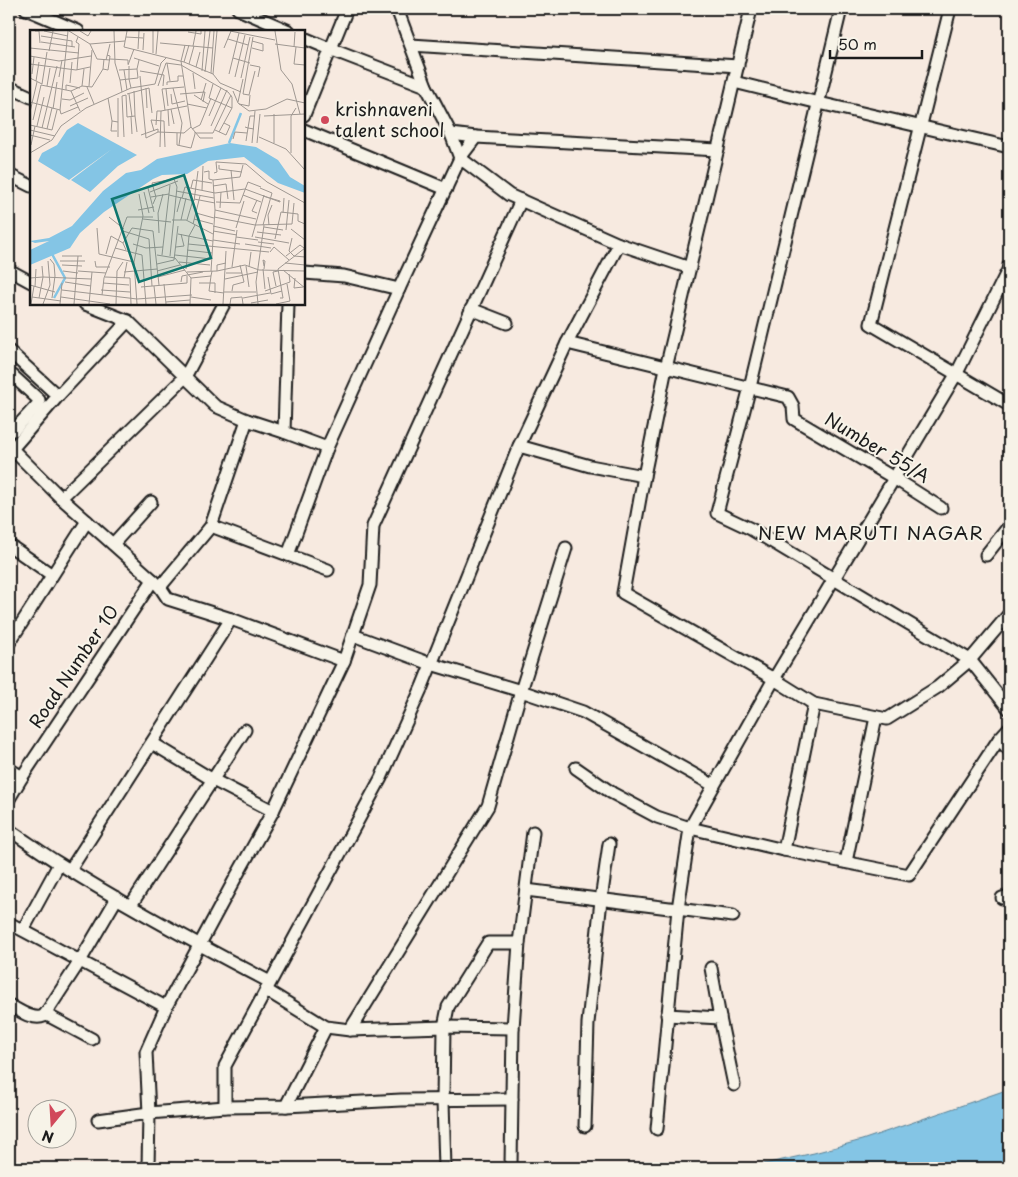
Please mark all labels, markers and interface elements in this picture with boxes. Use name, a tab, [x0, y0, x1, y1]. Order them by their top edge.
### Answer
scale bar	[830, 28, 923, 60]
inset map	[30, 30, 305, 305]
text: 50 m	[838, 32, 877, 55]
place label: krishnaveni talent school	[335, 95, 444, 143]
marker: krishnaveni talent school	[319, 114, 331, 126]
street label: Number 55/A	[820, 405, 936, 489]
district label: NEW MARUTI NAGAR	[758, 518, 984, 546]
street label: Road Number 10	[21, 599, 124, 733]
north arrow	[28, 1100, 78, 1150]
text: N	[39, 1125, 56, 1149]

